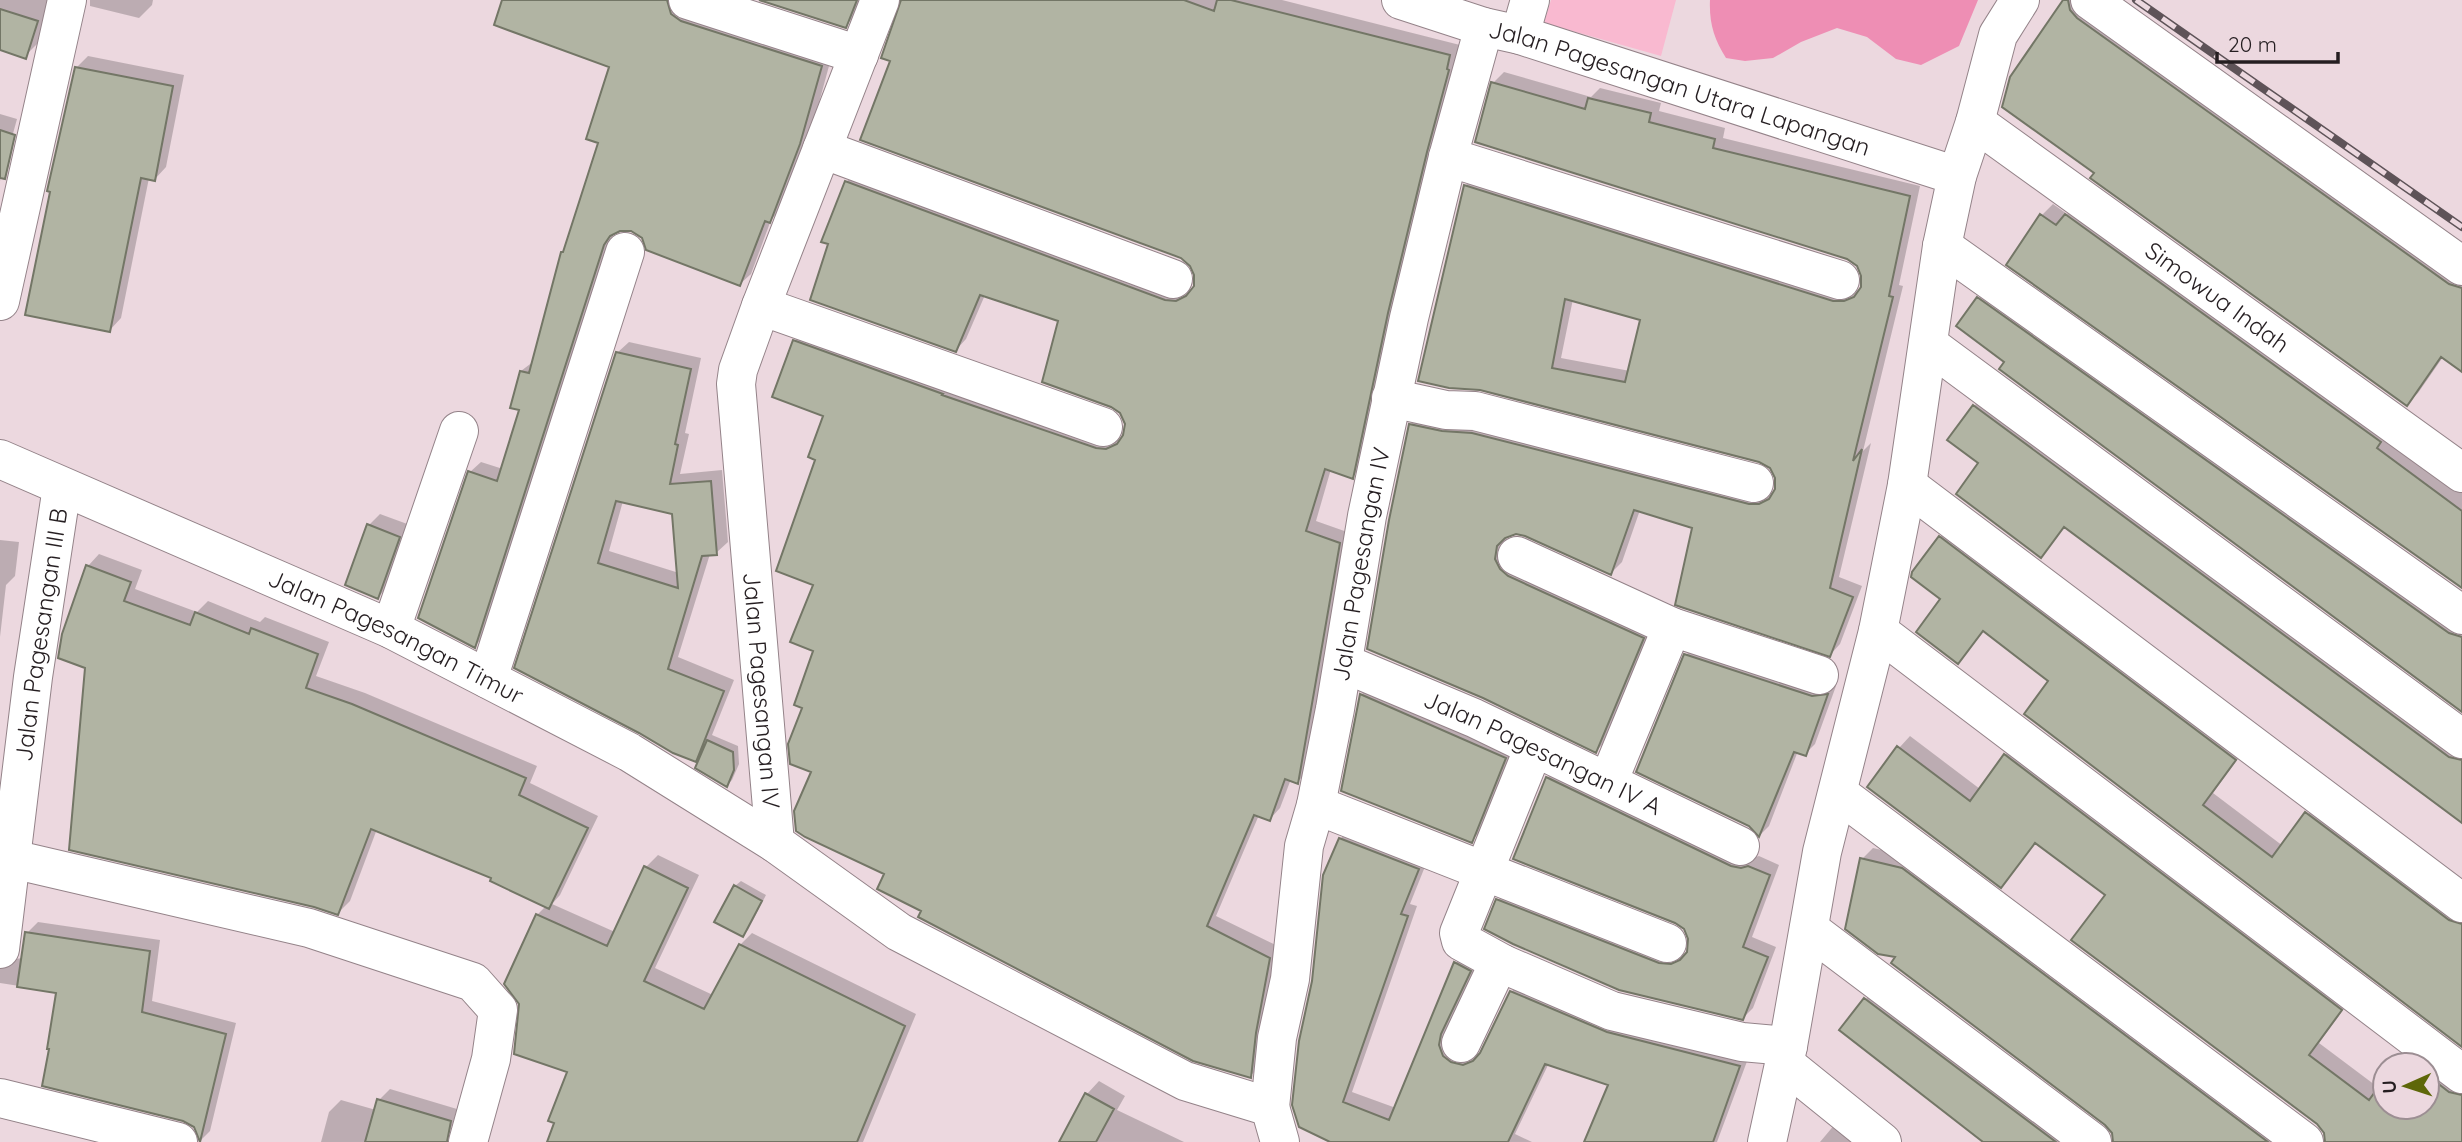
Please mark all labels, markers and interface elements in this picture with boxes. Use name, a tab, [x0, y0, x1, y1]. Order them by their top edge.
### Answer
street label: Jalan Pagesangan Utara Lapangan	[1486, 14, 1874, 162]
scale bar	[2217, 21, 2338, 65]
text: 20 m	[2228, 31, 2277, 57]
street label: Simowua Indah	[2140, 235, 2295, 359]
street label: Jalan Pagesangan IV	[1325, 444, 1396, 684]
street label: Jalan Pagesangan III B	[8, 506, 74, 763]
street label: Jalan Pagesangan Timur	[264, 563, 529, 710]
street label: Jalan Pagesangan IV	[737, 571, 787, 810]
street label: Jalan Pagesangan IV A	[1420, 684, 1667, 821]
north arrow	[2371, 1051, 2441, 1121]
text: U	[2377, 1080, 2401, 1094]

